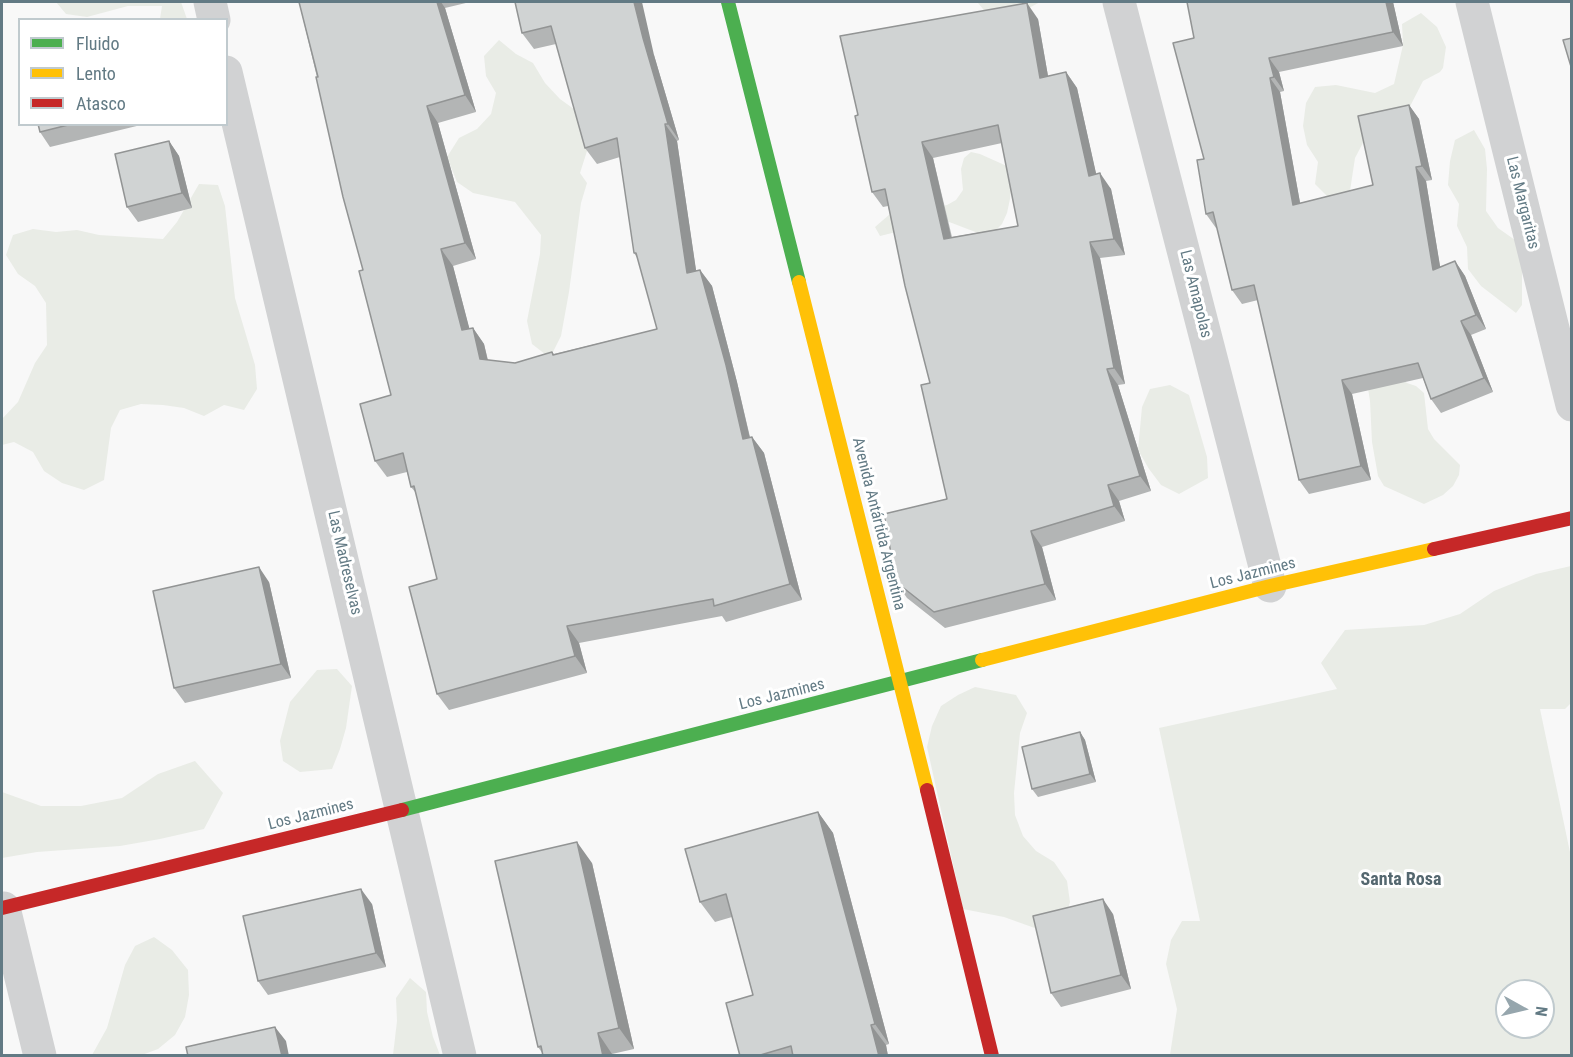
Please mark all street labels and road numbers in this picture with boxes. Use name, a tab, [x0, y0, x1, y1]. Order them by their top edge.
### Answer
street label: Las Margaritas	[1501, 155, 1543, 251]
street label: Las Amapolas	[1175, 248, 1215, 340]
street label: Avenida Antártida Argentina	[847, 436, 909, 612]
street label: Las Madreselvas	[323, 509, 365, 617]
street label: Los Jazmines	[1208, 554, 1298, 594]
street label: Los Jazmines	[737, 675, 827, 715]
street label: Los Jazmines	[266, 795, 356, 835]

